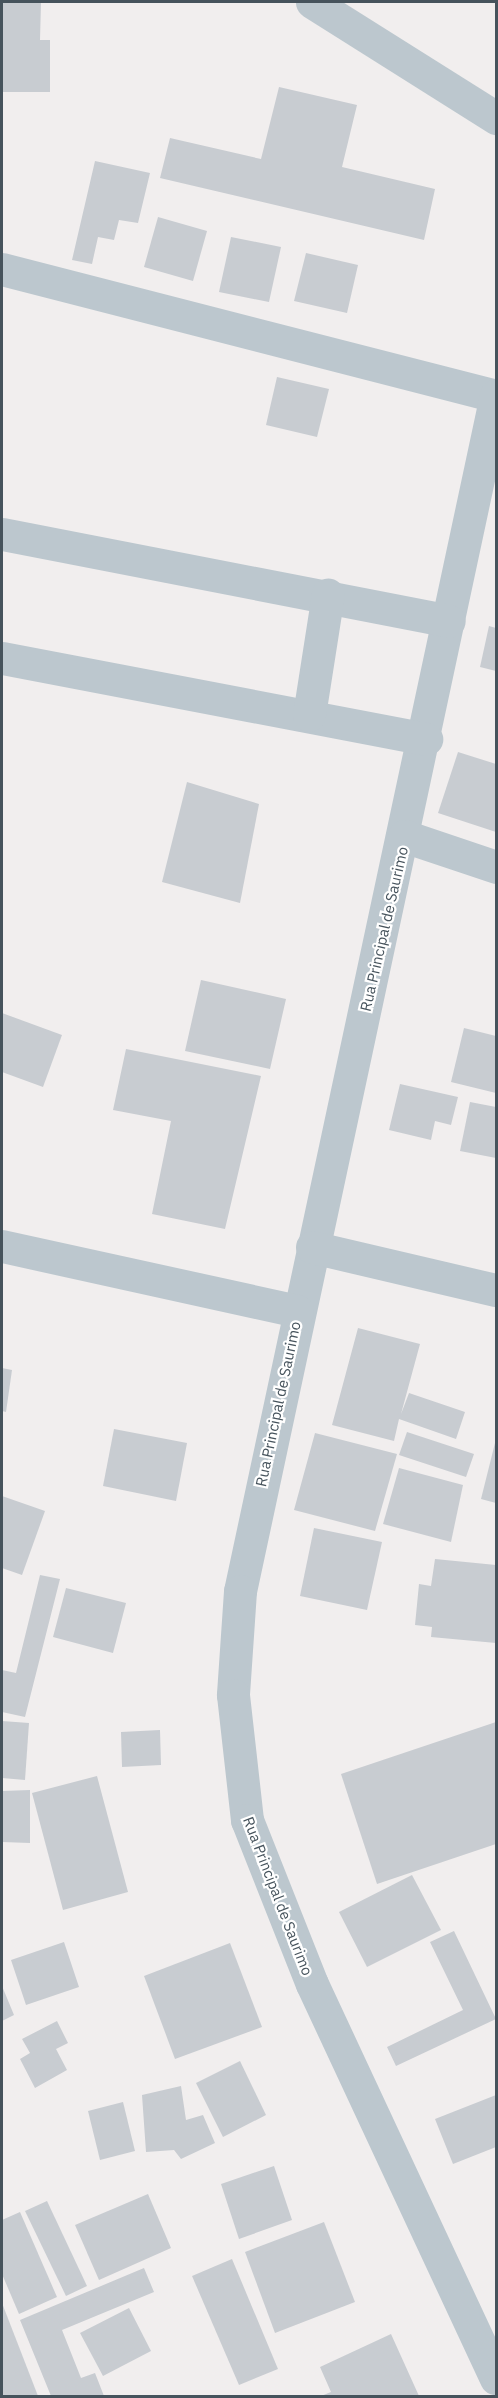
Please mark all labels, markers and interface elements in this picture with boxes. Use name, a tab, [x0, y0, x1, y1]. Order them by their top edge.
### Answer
street label: Rua Principal de Saurimo	[356, 845, 412, 1013]
street label: Rua Principal de Saurimo	[252, 1320, 304, 1488]
street label: Rua Principal de Saurimo	[239, 1814, 317, 1978]

